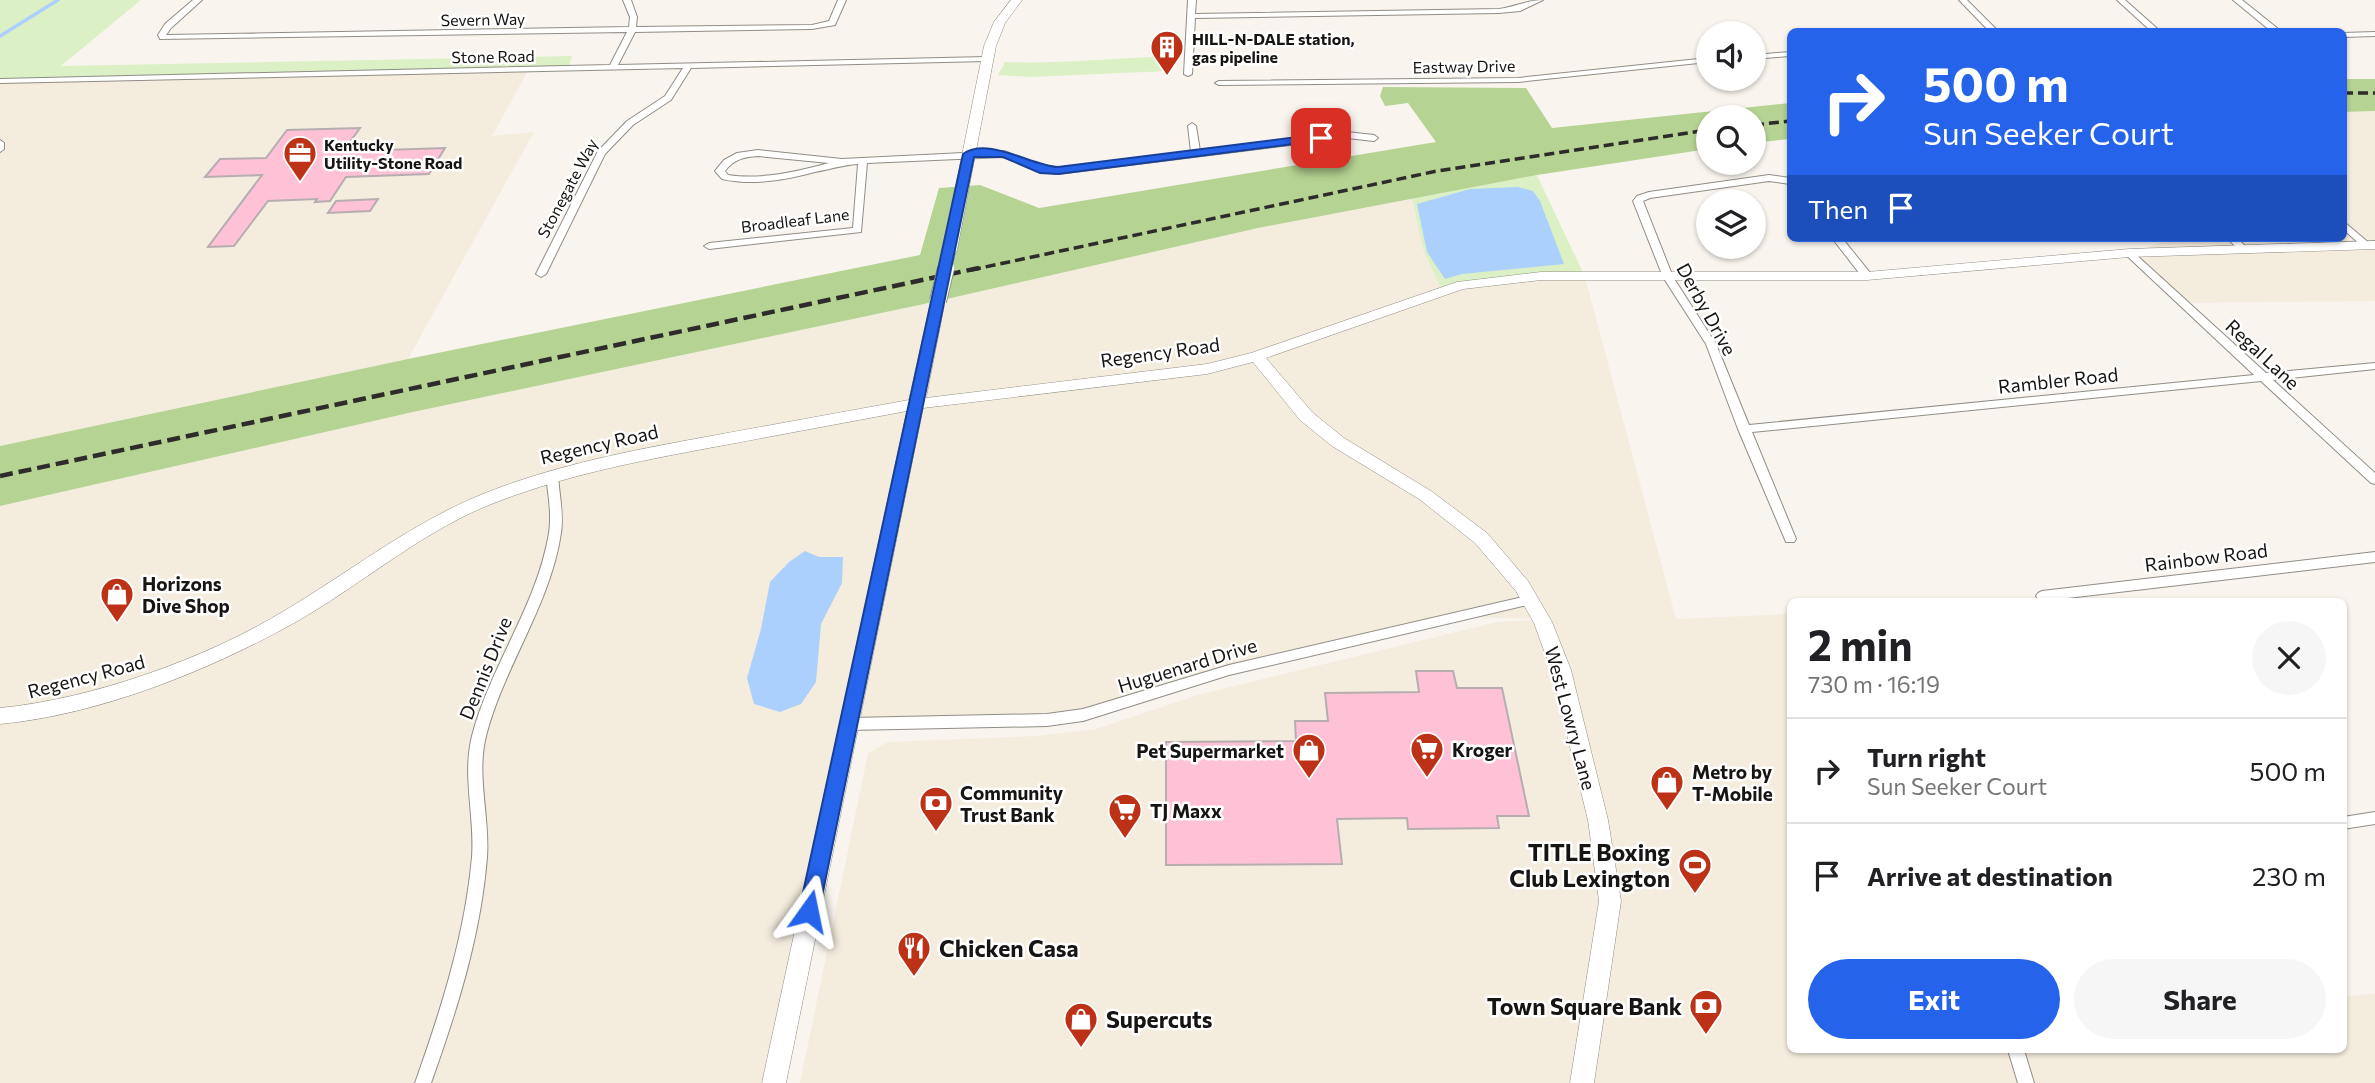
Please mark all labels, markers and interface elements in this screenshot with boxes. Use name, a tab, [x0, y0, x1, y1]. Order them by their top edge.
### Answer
street label: Severn Way	[441, 9, 525, 29]
map controls	[1696, 21, 1766, 259]
button: sound	[1696, 21, 1766, 91]
building icon: HILL-N-DALE station, gas pipeline	[1148, 28, 1186, 77]
place label: HILL-N-DALE station, gas pipeline	[1192, 29, 1354, 66]
street label: Stone Road	[451, 46, 535, 66]
text: 500 m	[1923, 52, 2069, 112]
street label: Eastway Drive	[1413, 56, 1515, 76]
icon: right	[1808, 56, 1899, 147]
button: search	[1696, 105, 1766, 175]
pin	[1291, 108, 1351, 168]
text: Sun Seeker Court	[1923, 112, 2174, 152]
icon: arrive	[1302, 119, 1340, 157]
office icon: Kentucky Utility-Stone Road	[281, 134, 319, 183]
place label: Kentucky Utility-Stone Road	[324, 135, 462, 172]
street label: Stonegate Way	[533, 135, 601, 241]
button: layers	[1696, 189, 1766, 259]
icon: arrive	[1882, 189, 1920, 227]
text: Then	[1808, 193, 1868, 224]
street label: Broadleaf Lane	[740, 204, 850, 236]
street label: Derby Drive	[1672, 259, 1742, 359]
street label: Regal Lane	[2221, 314, 2305, 394]
street label: Regency Road	[1099, 332, 1221, 372]
street label: Rambler Road	[1997, 362, 2119, 398]
street label: Regency Road	[538, 419, 660, 469]
street label: Rainbow Road	[2143, 538, 2269, 576]
place label: Horizons Dive Shop	[142, 572, 230, 617]
shop icon: Horizons Dive Shop	[98, 575, 136, 624]
street label: Dennis Drive	[454, 613, 516, 723]
text: 2 min	[1808, 618, 1913, 670]
button: close	[2252, 621, 2326, 695]
street label: Huguenard Drive	[1115, 633, 1259, 697]
street label: West Lowry Lane	[1541, 644, 1601, 792]
street label: Regency Road	[25, 649, 147, 703]
text: 730 m · 16:19	[1808, 670, 1940, 698]
supermarket icon: Kroger	[1408, 730, 1446, 779]
shop icon: Pet Supermarket	[1290, 731, 1328, 780]
place label: Kroger	[1452, 738, 1512, 761]
place label: Pet Supermarket	[1136, 739, 1284, 762]
text: Turn right	[1867, 741, 1986, 772]
icon: right	[1808, 752, 1846, 790]
text: 500 m	[2249, 755, 2326, 786]
place label: Metro by T-Mobile	[1692, 760, 1773, 805]
shop icon: Metro by T-Mobile	[1648, 763, 1686, 812]
text: Sun Seeker Court	[1867, 772, 2047, 800]
place label: Community Trust Bank	[960, 781, 1064, 826]
bank icon: Community Trust Bank	[917, 784, 955, 833]
supermarket icon: TJ Maxx	[1106, 791, 1144, 840]
place label: TJ Maxx	[1150, 799, 1222, 822]
place label: TITLE Boxing Club Lexington	[1509, 838, 1670, 892]
sports icon: TITLE Boxing Club Lexington	[1676, 846, 1714, 895]
icon: arrive	[1808, 857, 1846, 895]
text: Arrive at destination	[1867, 860, 2113, 891]
text: 230 m	[2252, 860, 2326, 891]
position arrow	[772, 874, 846, 948]
restaurant icon: Chicken Casa	[895, 929, 933, 978]
place label: Chicken Casa	[939, 934, 1079, 962]
button: Exit	[1808, 959, 2060, 1039]
button: Share	[2074, 959, 2326, 1039]
bank icon: Town Square Bank	[1687, 987, 1725, 1036]
place label: Town Square Bank	[1487, 992, 1682, 1020]
shop icon: Supercuts	[1062, 1000, 1100, 1049]
place label: Supercuts	[1106, 1005, 1213, 1033]

